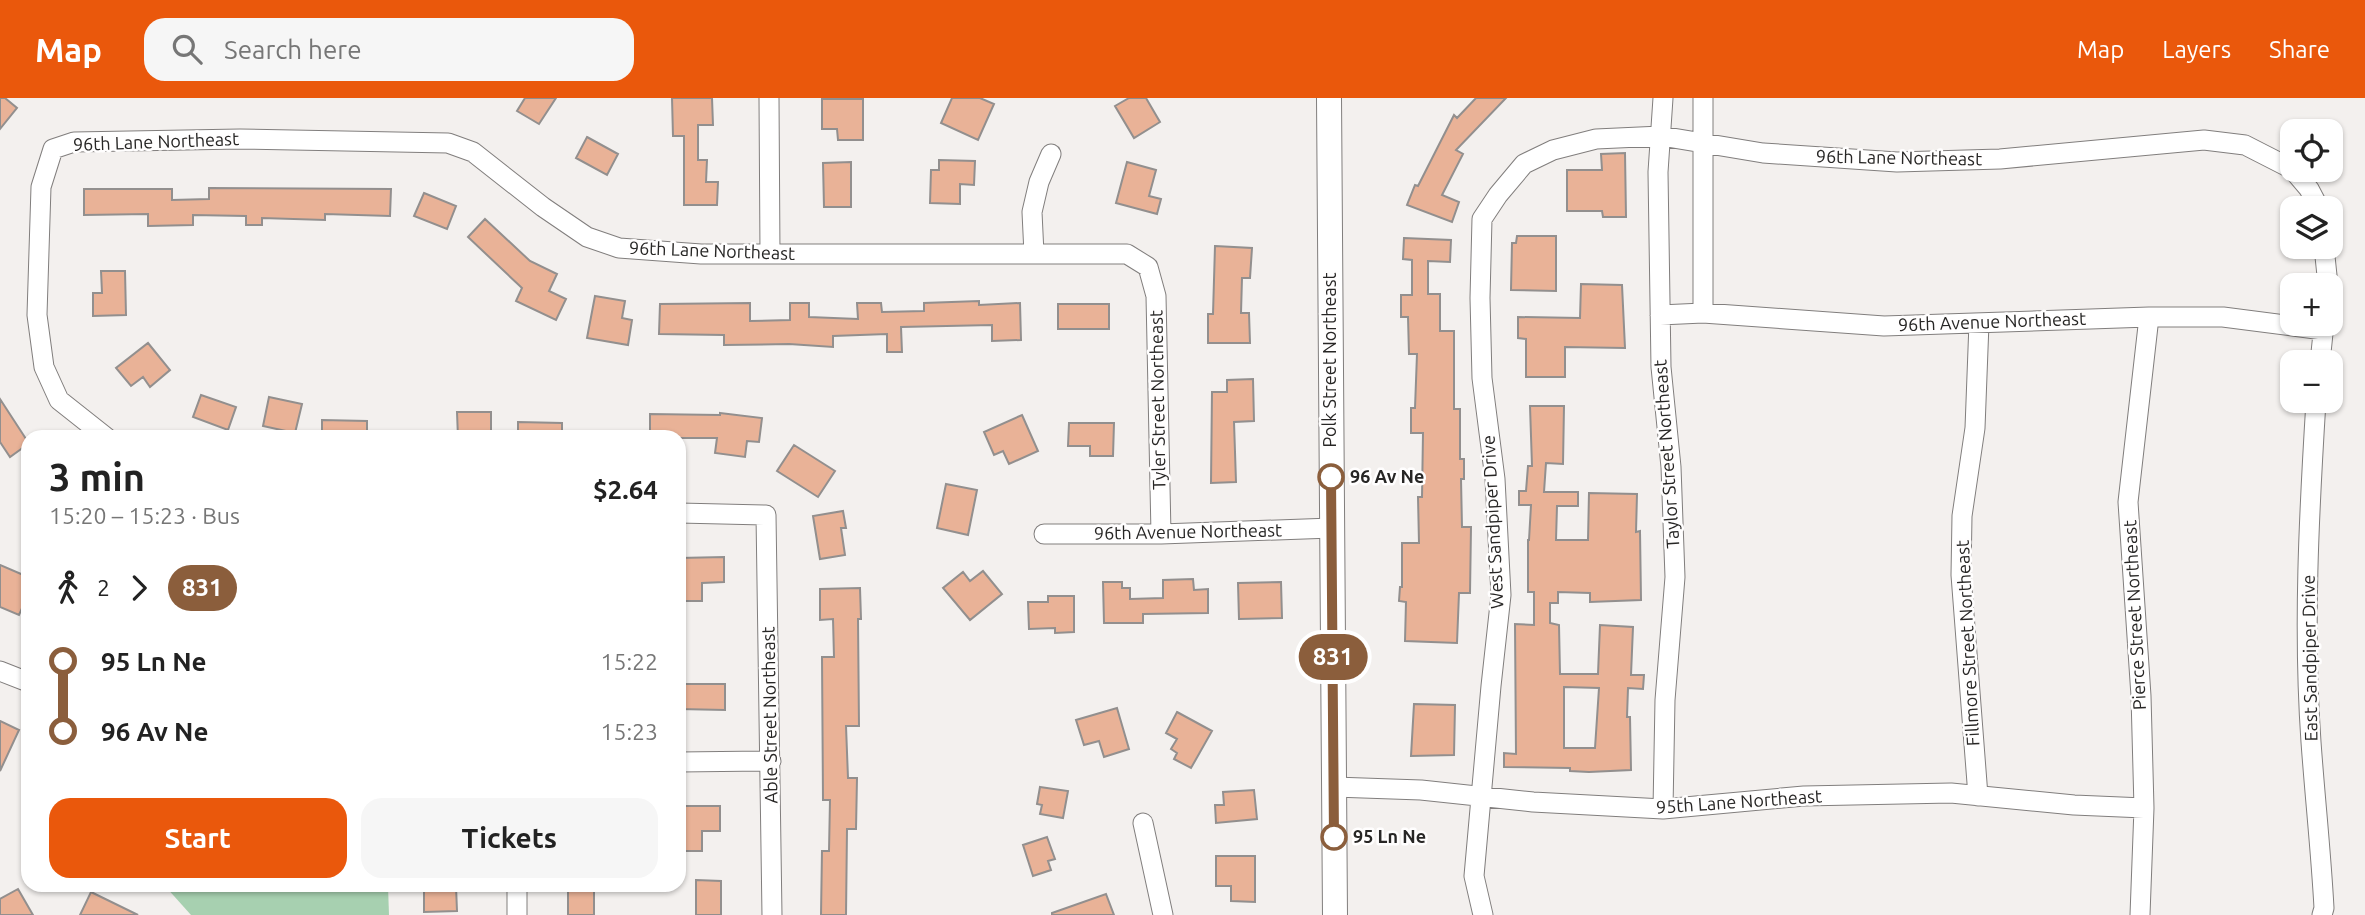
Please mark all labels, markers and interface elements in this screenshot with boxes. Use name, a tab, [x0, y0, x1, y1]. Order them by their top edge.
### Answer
search box	[144, 18, 634, 81]
icon: search	[168, 30, 206, 68]
text: Map	[35, 31, 102, 68]
text: Search here	[224, 35, 362, 64]
text: Map	[2077, 36, 2124, 63]
text: Layers	[2162, 36, 2231, 63]
text: Share	[2269, 36, 2330, 63]
map controls	[2280, 119, 2343, 413]
button: locate	[2280, 119, 2343, 182]
street label: 96th Lane Northeast	[73, 128, 239, 154]
street label: 96th Lane Northeast	[1816, 146, 1982, 168]
button: layers	[2280, 196, 2343, 259]
street label: 96th Lane Northeast	[629, 237, 795, 263]
street label: Polk Street Northeast	[1319, 272, 1339, 448]
button: +	[2280, 273, 2343, 336]
street label: 96th Avenue Northeast	[1898, 308, 2086, 334]
street label: Tyler Street Northeast	[1145, 310, 1169, 490]
button: −	[2280, 350, 2343, 413]
street label: Taylor Street Northeast	[1649, 359, 1683, 549]
street label: West Sandpiper Drive	[1477, 435, 1507, 609]
text: 3 min	[49, 456, 145, 498]
marker: 96 Av Ne	[1318, 464, 1344, 490]
place label: 96 Av Ne	[1350, 466, 1424, 486]
text: $2.64	[593, 475, 658, 504]
text: 15:20 – 15:23 · Bus	[49, 503, 240, 528]
street label: 96th Avenue Northeast	[1094, 519, 1282, 543]
street label: Pierce Street Northeast	[2119, 520, 2149, 711]
street label: Fillmore Street Northeast	[1952, 540, 1982, 747]
icon: walk	[49, 569, 87, 607]
icon: forward	[120, 569, 158, 607]
text: 831	[182, 574, 223, 601]
street label: East Sandpiper Drive	[2298, 574, 2320, 742]
text: 2	[97, 575, 110, 600]
street label: Able Street Northeast	[757, 626, 781, 804]
line badge: 831	[1293, 634, 1373, 680]
text: 831	[1313, 643, 1353, 670]
text: 95 Ln Ne	[101, 647, 207, 676]
text: 15:22	[600, 649, 658, 674]
text: 96 Av Ne	[101, 717, 208, 746]
text: 15:23	[600, 719, 658, 744]
street label: 95th Lane Northeast	[1655, 785, 1823, 817]
button: Start	[49, 798, 347, 878]
button: Tickets	[361, 798, 658, 878]
marker: 95 Ln Ne	[1321, 824, 1347, 850]
place label: 95 Ln Ne	[1353, 826, 1426, 846]

